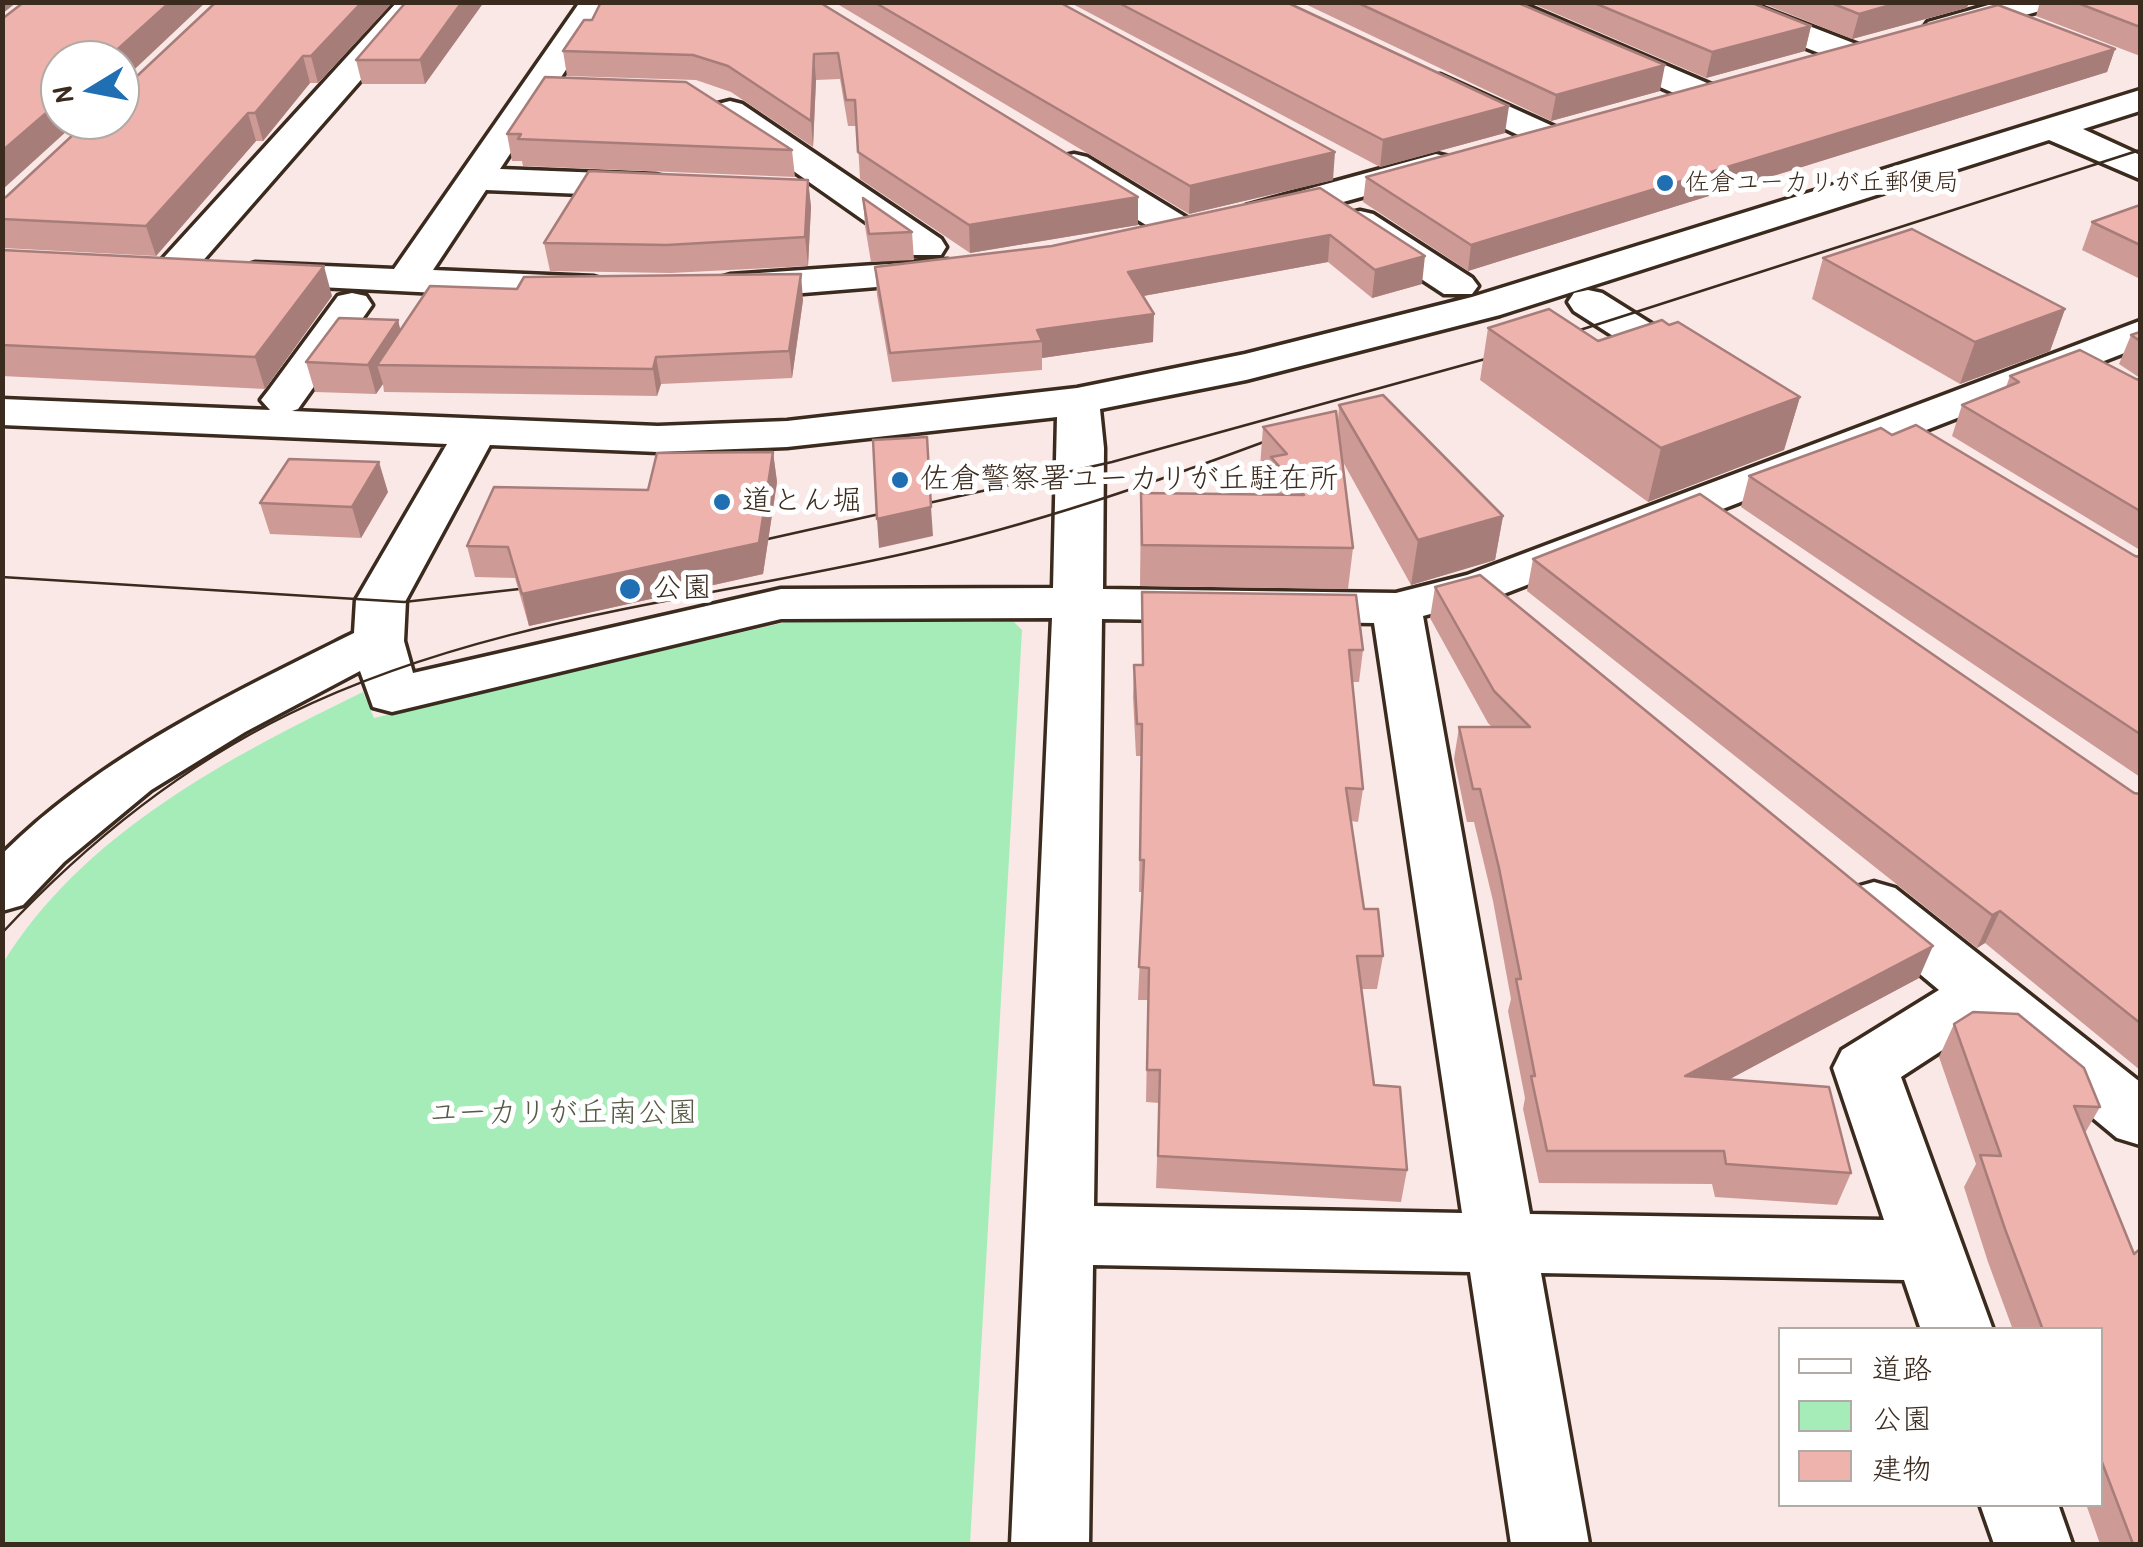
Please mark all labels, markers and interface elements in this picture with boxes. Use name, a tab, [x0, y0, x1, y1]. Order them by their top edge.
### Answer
north arrow	[40, 40, 140, 140]
text: N	[42, 84, 82, 106]
place label: 佐倉ユーカリが丘郵便局	[1685, 168, 1959, 198]
marker: 佐倉ユーカリが丘郵便局	[1654, 172, 1676, 194]
place label: 佐倉警察署ユーカリが丘駐在所	[920, 462, 1339, 498]
marker: 佐倉警察署ユーカリが丘駐在所	[889, 469, 911, 491]
place label: 道とん堀	[742, 484, 862, 520]
marker: 道とん堀	[711, 491, 733, 513]
place label: 公園	[652, 571, 712, 607]
marker: 公園	[617, 576, 643, 602]
park label: ユーカリが丘南公園	[429, 1096, 697, 1132]
legend	[1778, 1327, 2103, 1507]
text: 道路	[1872, 1348, 1932, 1388]
text: 公園	[1872, 1398, 1932, 1438]
text: 建物	[1872, 1448, 1932, 1488]

